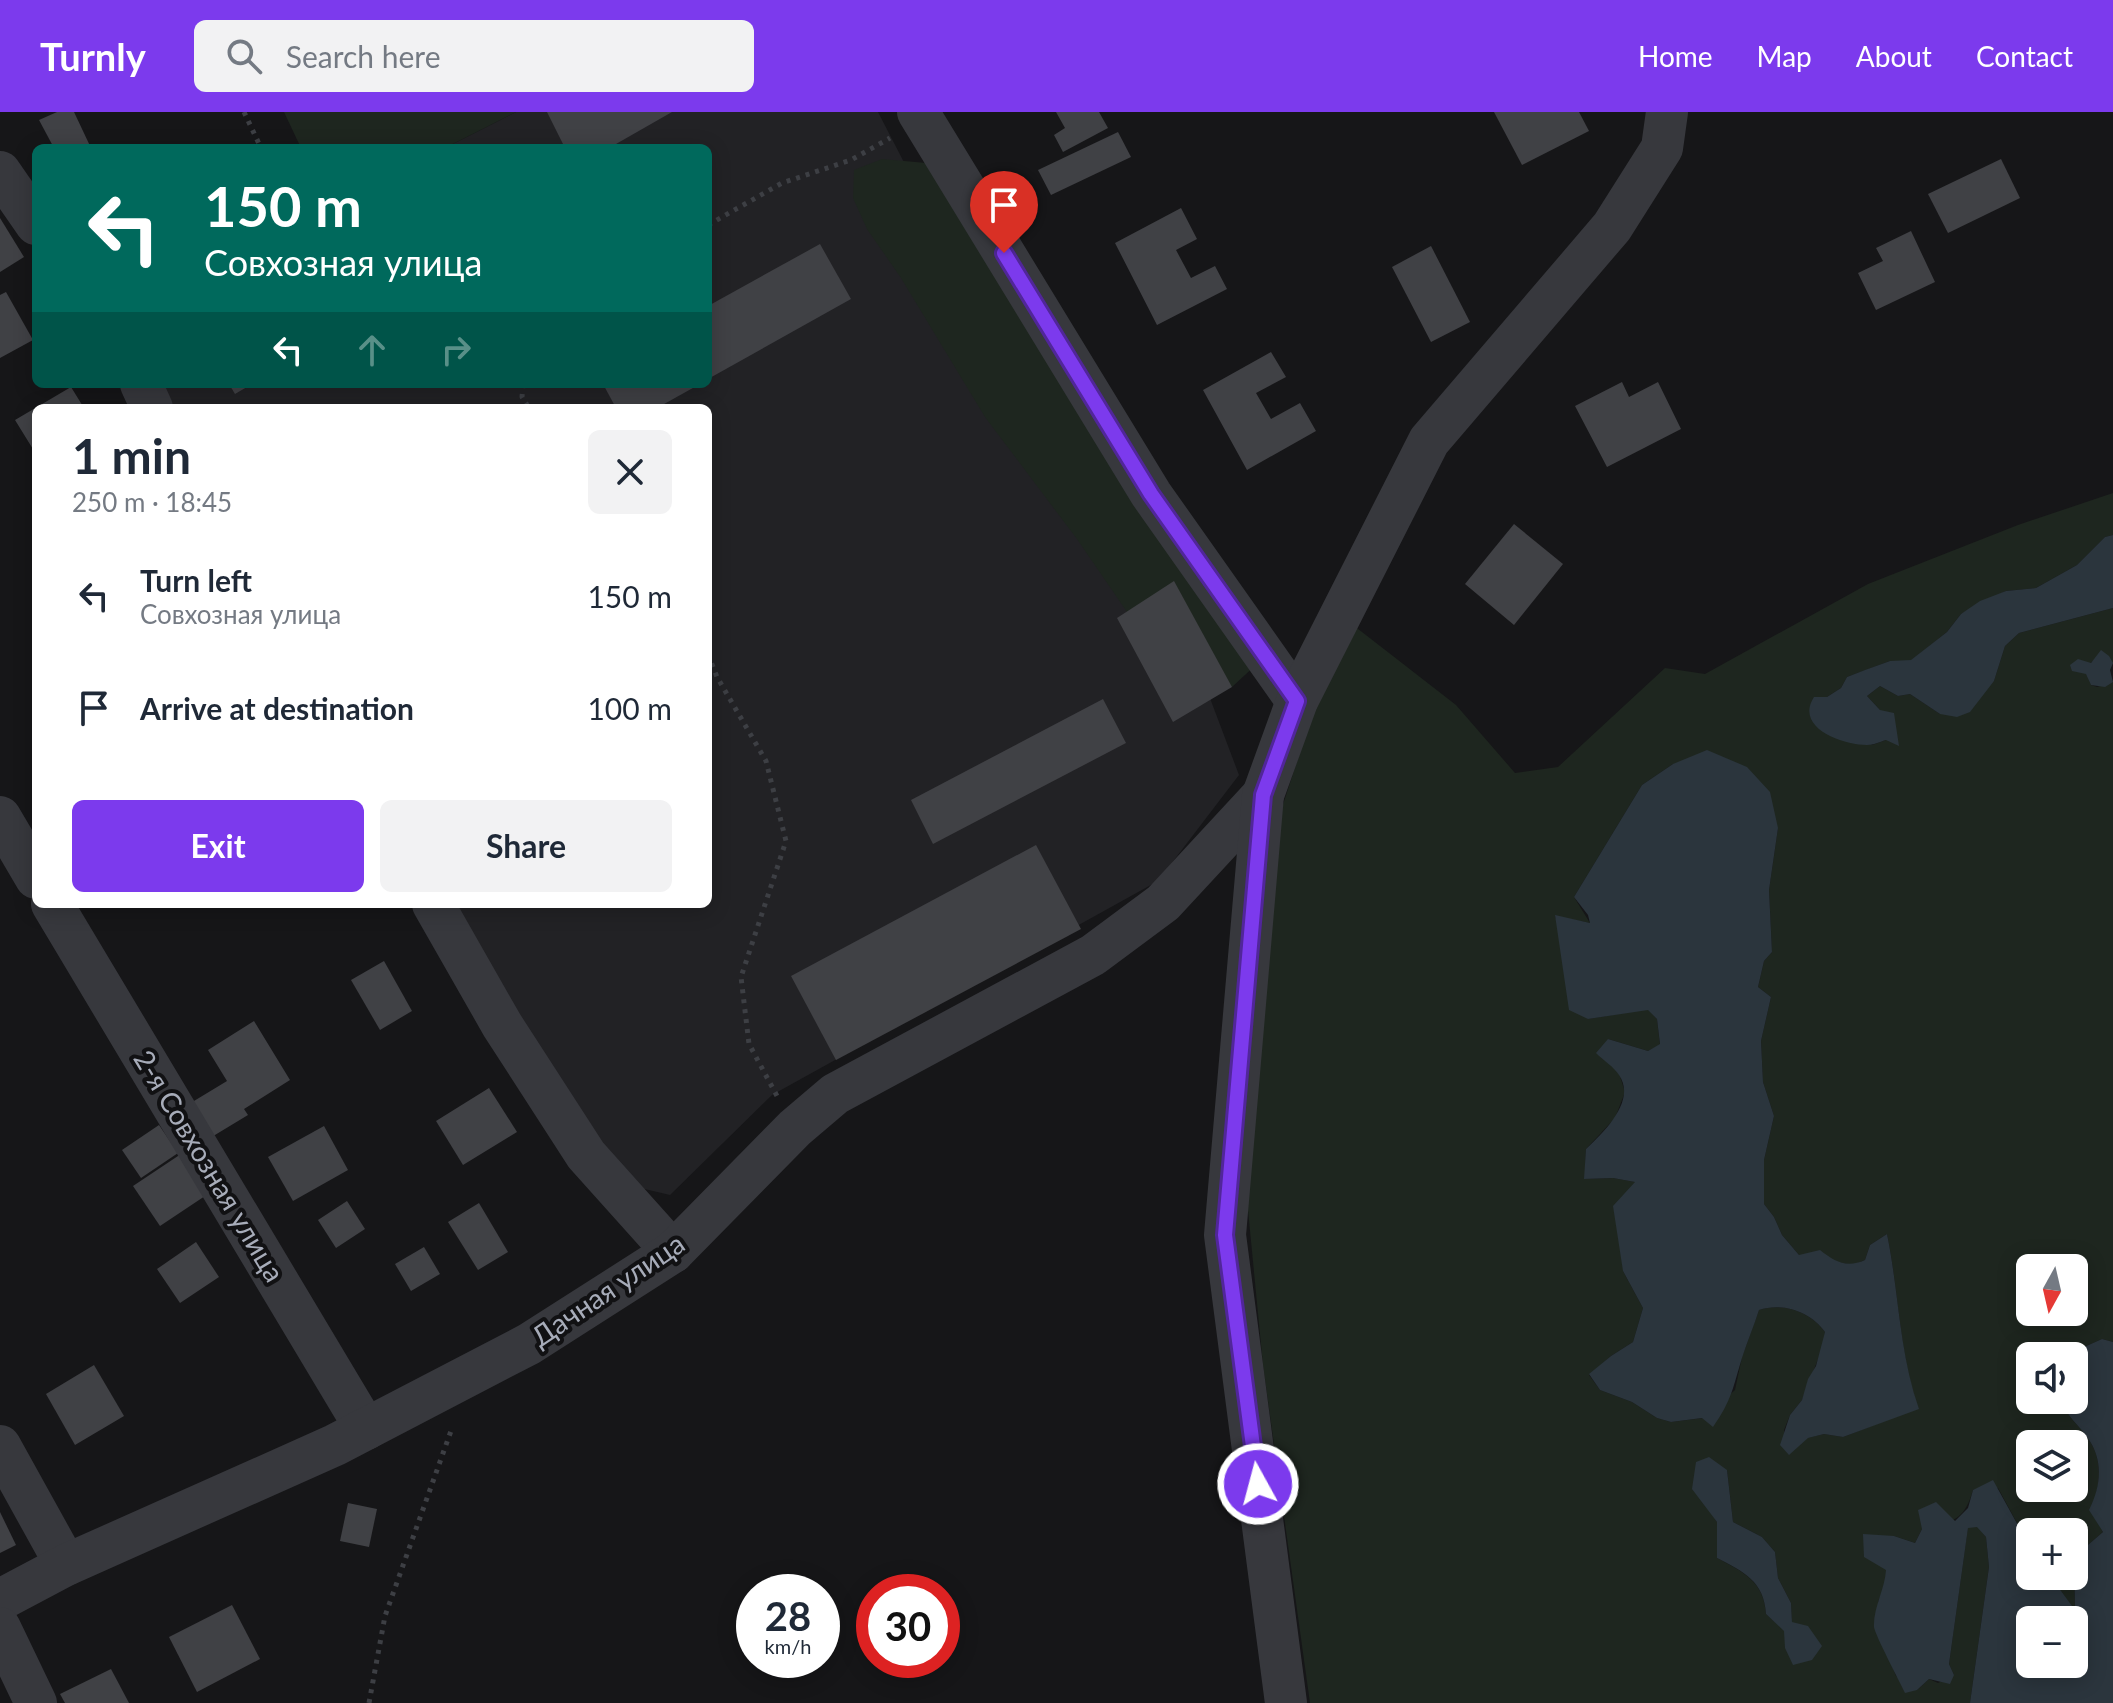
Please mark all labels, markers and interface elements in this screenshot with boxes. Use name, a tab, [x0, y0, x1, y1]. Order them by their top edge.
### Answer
search box	[194, 20, 754, 92]
text: Turnly	[40, 33, 146, 79]
icon: search	[222, 34, 266, 78]
text: Search here	[286, 38, 441, 74]
text: Home	[1638, 39, 1713, 73]
text: Map	[1757, 39, 1812, 73]
text: About	[1856, 39, 1932, 73]
text: Contact	[1976, 39, 2073, 73]
pin	[970, 171, 1038, 253]
text: 150 m	[204, 172, 362, 239]
icon: left	[72, 176, 176, 280]
icon: arrive	[982, 183, 1026, 227]
text: Совхозная улица	[204, 240, 482, 284]
icon: left	[266, 328, 310, 372]
icon: ahead	[350, 328, 394, 372]
icon: right	[434, 328, 478, 372]
text: 1 min	[72, 427, 191, 484]
button: close	[588, 430, 672, 514]
text: 250 m · 18:45	[72, 486, 232, 518]
text: Turn left	[140, 562, 252, 598]
icon: left	[72, 574, 116, 618]
text: 150 m	[587, 578, 672, 614]
text: Совхозная улица	[140, 598, 341, 630]
icon: arrive	[72, 686, 116, 730]
text: Arrive at destination	[140, 690, 414, 726]
text: 100 m	[587, 690, 672, 726]
button: Exit	[72, 800, 364, 892]
button: Share	[380, 800, 672, 892]
street label: 2-я Совхозная улица	[127, 1044, 292, 1287]
street label: Дачная улица	[524, 1225, 690, 1353]
north arrow	[2016, 1254, 2088, 1326]
map controls	[2016, 1254, 2088, 1678]
button: sound	[2016, 1342, 2088, 1414]
button: layers	[2016, 1430, 2088, 1502]
position arrow	[1216, 1442, 1300, 1526]
button: +	[2016, 1518, 2088, 1590]
speed limit sign: 30	[856, 1574, 960, 1678]
text: 28	[765, 1592, 811, 1640]
button: −	[2016, 1606, 2088, 1678]
text: km/h	[765, 1634, 811, 1658]

